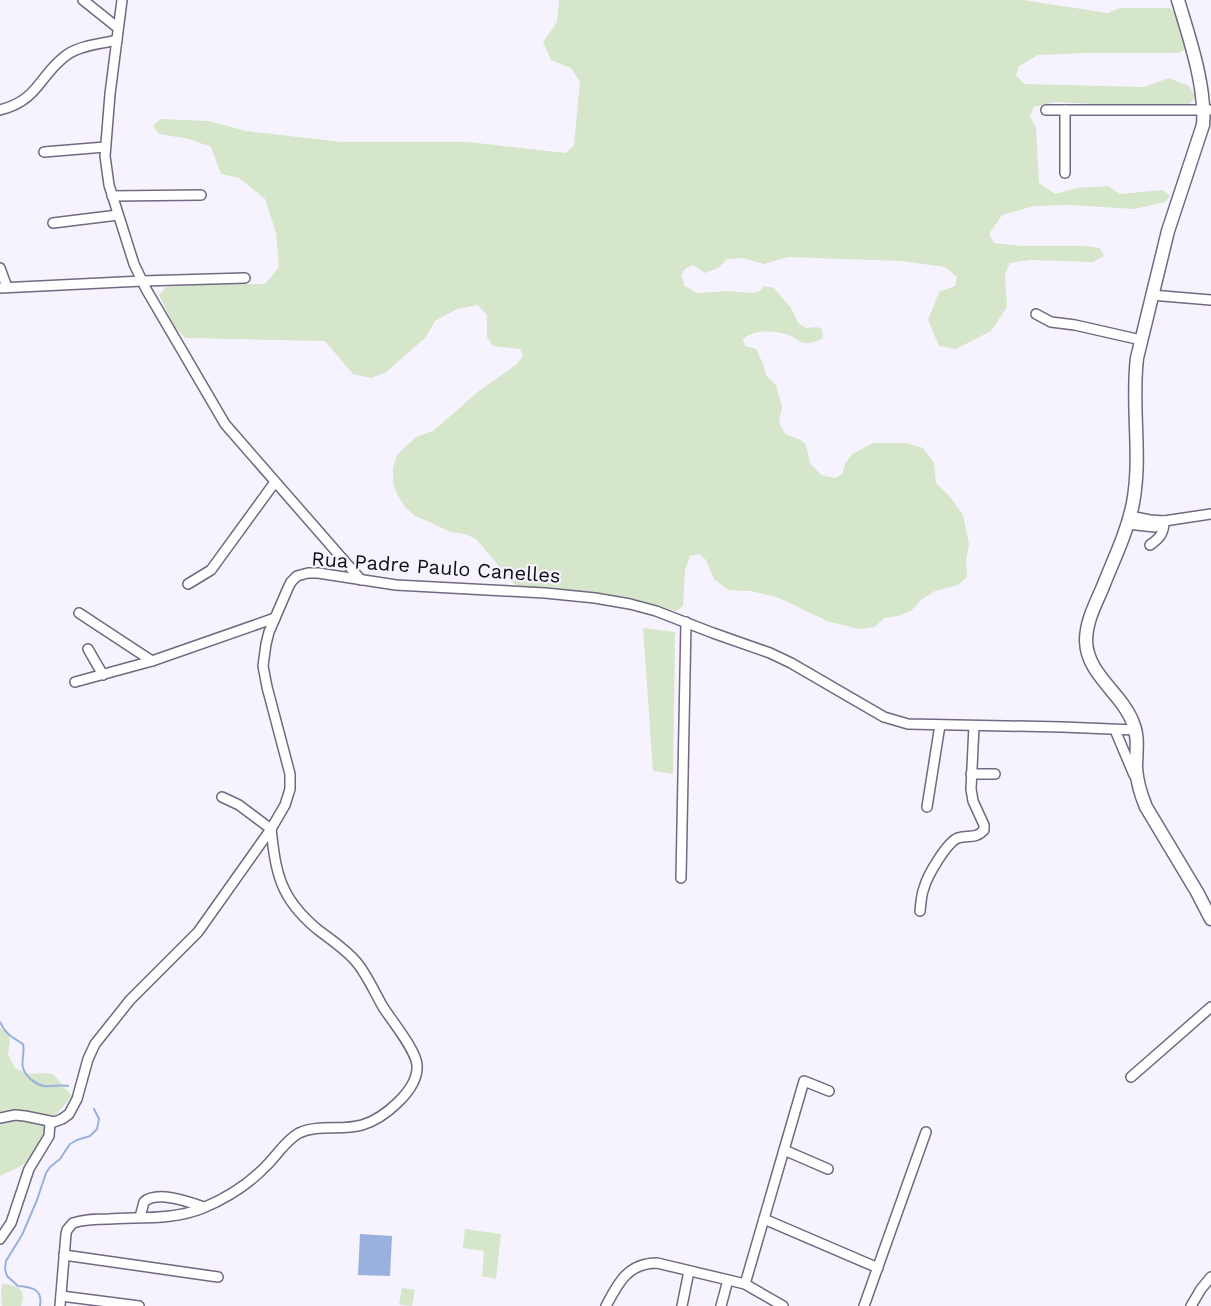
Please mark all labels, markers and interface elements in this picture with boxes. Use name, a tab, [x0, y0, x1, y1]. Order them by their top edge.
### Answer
street label: Rua Padre Paulo Canelles	[311, 546, 561, 588]

